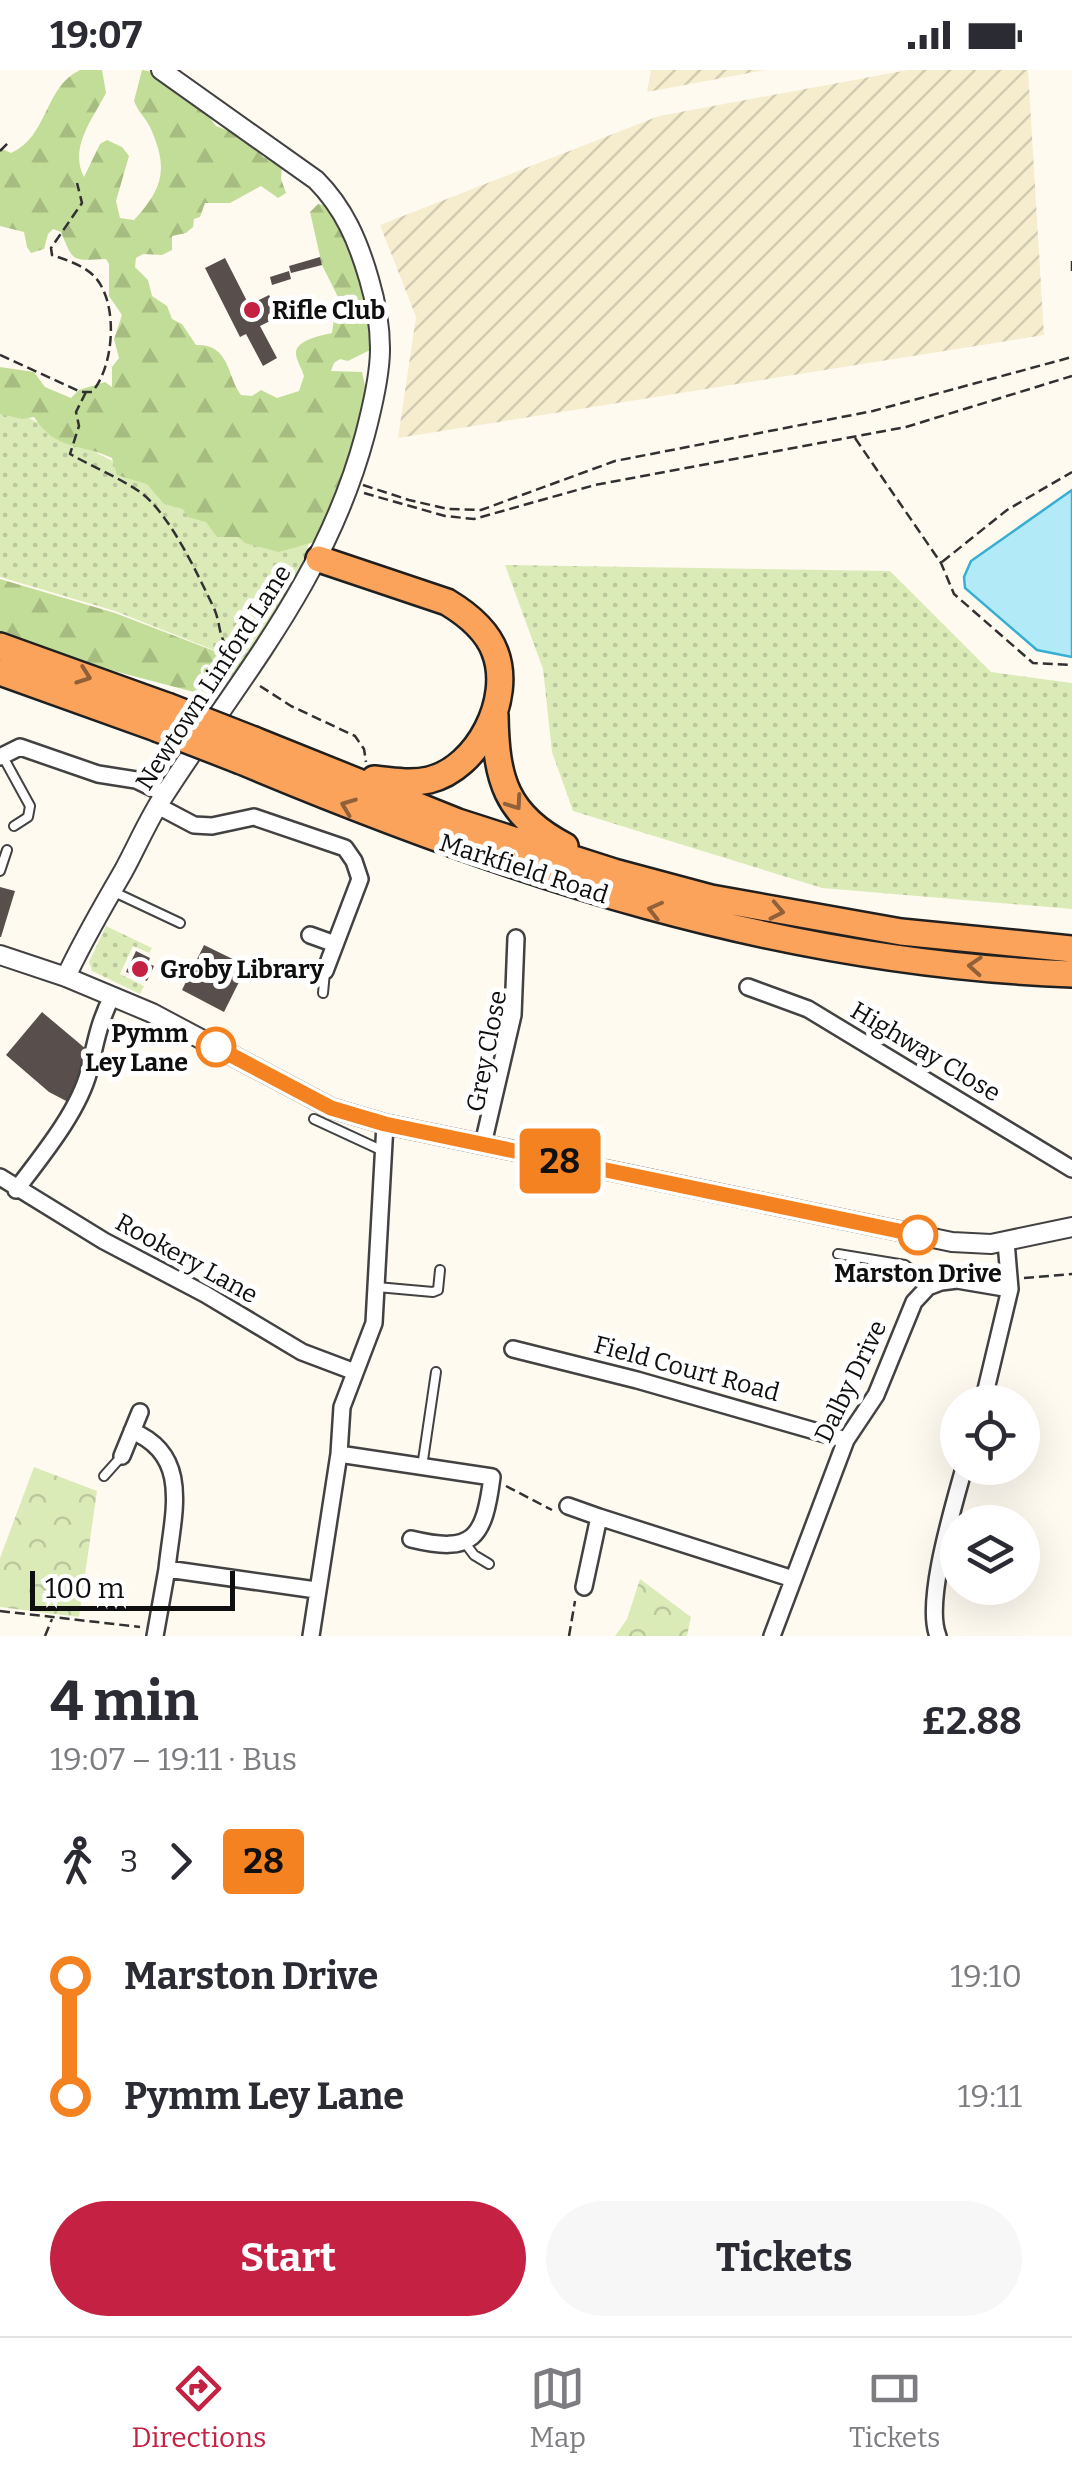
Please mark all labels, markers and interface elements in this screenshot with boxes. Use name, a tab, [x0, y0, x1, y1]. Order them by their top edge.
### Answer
text: 19:07	[50, 12, 142, 58]
place label: Rifle Club	[272, 296, 385, 326]
marker: Rifle Club	[241, 299, 263, 321]
street label: Newtown Linford Lane	[130, 559, 298, 796]
one-way arrow	[74, 664, 91, 685]
one-way arrow	[503, 792, 521, 810]
one-way arrow	[340, 797, 357, 817]
street label: Markfield Road	[435, 828, 612, 910]
one-way arrow	[768, 899, 785, 920]
one-way arrow	[647, 900, 664, 921]
place label: Groby Library	[160, 955, 324, 985]
one-way arrow	[966, 956, 982, 978]
marker: Groby Library	[129, 958, 151, 980]
street label: Grey Close	[461, 988, 513, 1114]
street label: Highway Close	[845, 995, 1006, 1108]
place label: Pymm Ley Lane	[85, 1019, 188, 1078]
marker: Pymm Ley Lane	[197, 1028, 235, 1066]
line badge: 28	[515, 1128, 605, 1194]
text: 28	[540, 1140, 580, 1182]
street label: Rookery Lane	[110, 1207, 263, 1310]
marker: Marston Drive	[899, 1216, 937, 1254]
place label: Marston Drive	[834, 1259, 1002, 1289]
street label: Dalby Drive	[808, 1315, 893, 1447]
street label: Field Court Road	[591, 1330, 783, 1408]
map controls	[940, 1385, 1040, 1605]
button: locate	[940, 1385, 1040, 1485]
button: layers	[940, 1505, 1040, 1605]
scale bar	[30, 1566, 235, 1610]
text: 100 m	[45, 1572, 125, 1605]
text: 4 min	[50, 1669, 199, 1735]
text: £2.88	[921, 1698, 1022, 1744]
text: 19:07 – 19:11 · Bus	[50, 1740, 297, 1778]
icon: walk	[50, 1834, 105, 1889]
icon: forward	[153, 1834, 208, 1889]
text: 28	[243, 1840, 284, 1882]
text: 3	[120, 1842, 138, 1880]
text: Marston Drive	[124, 1953, 378, 1999]
text: 19:10	[950, 1957, 1022, 1995]
text: Pymm Ley Lane	[124, 2073, 404, 2119]
text: 19:11	[958, 2077, 1022, 2115]
button: Start	[50, 2201, 526, 2316]
button: Tickets	[546, 2201, 1022, 2316]
tab: Directions	[132, 2361, 266, 2454]
tab: Map	[529, 2361, 586, 2454]
tab: Tickets	[849, 2361, 940, 2454]

